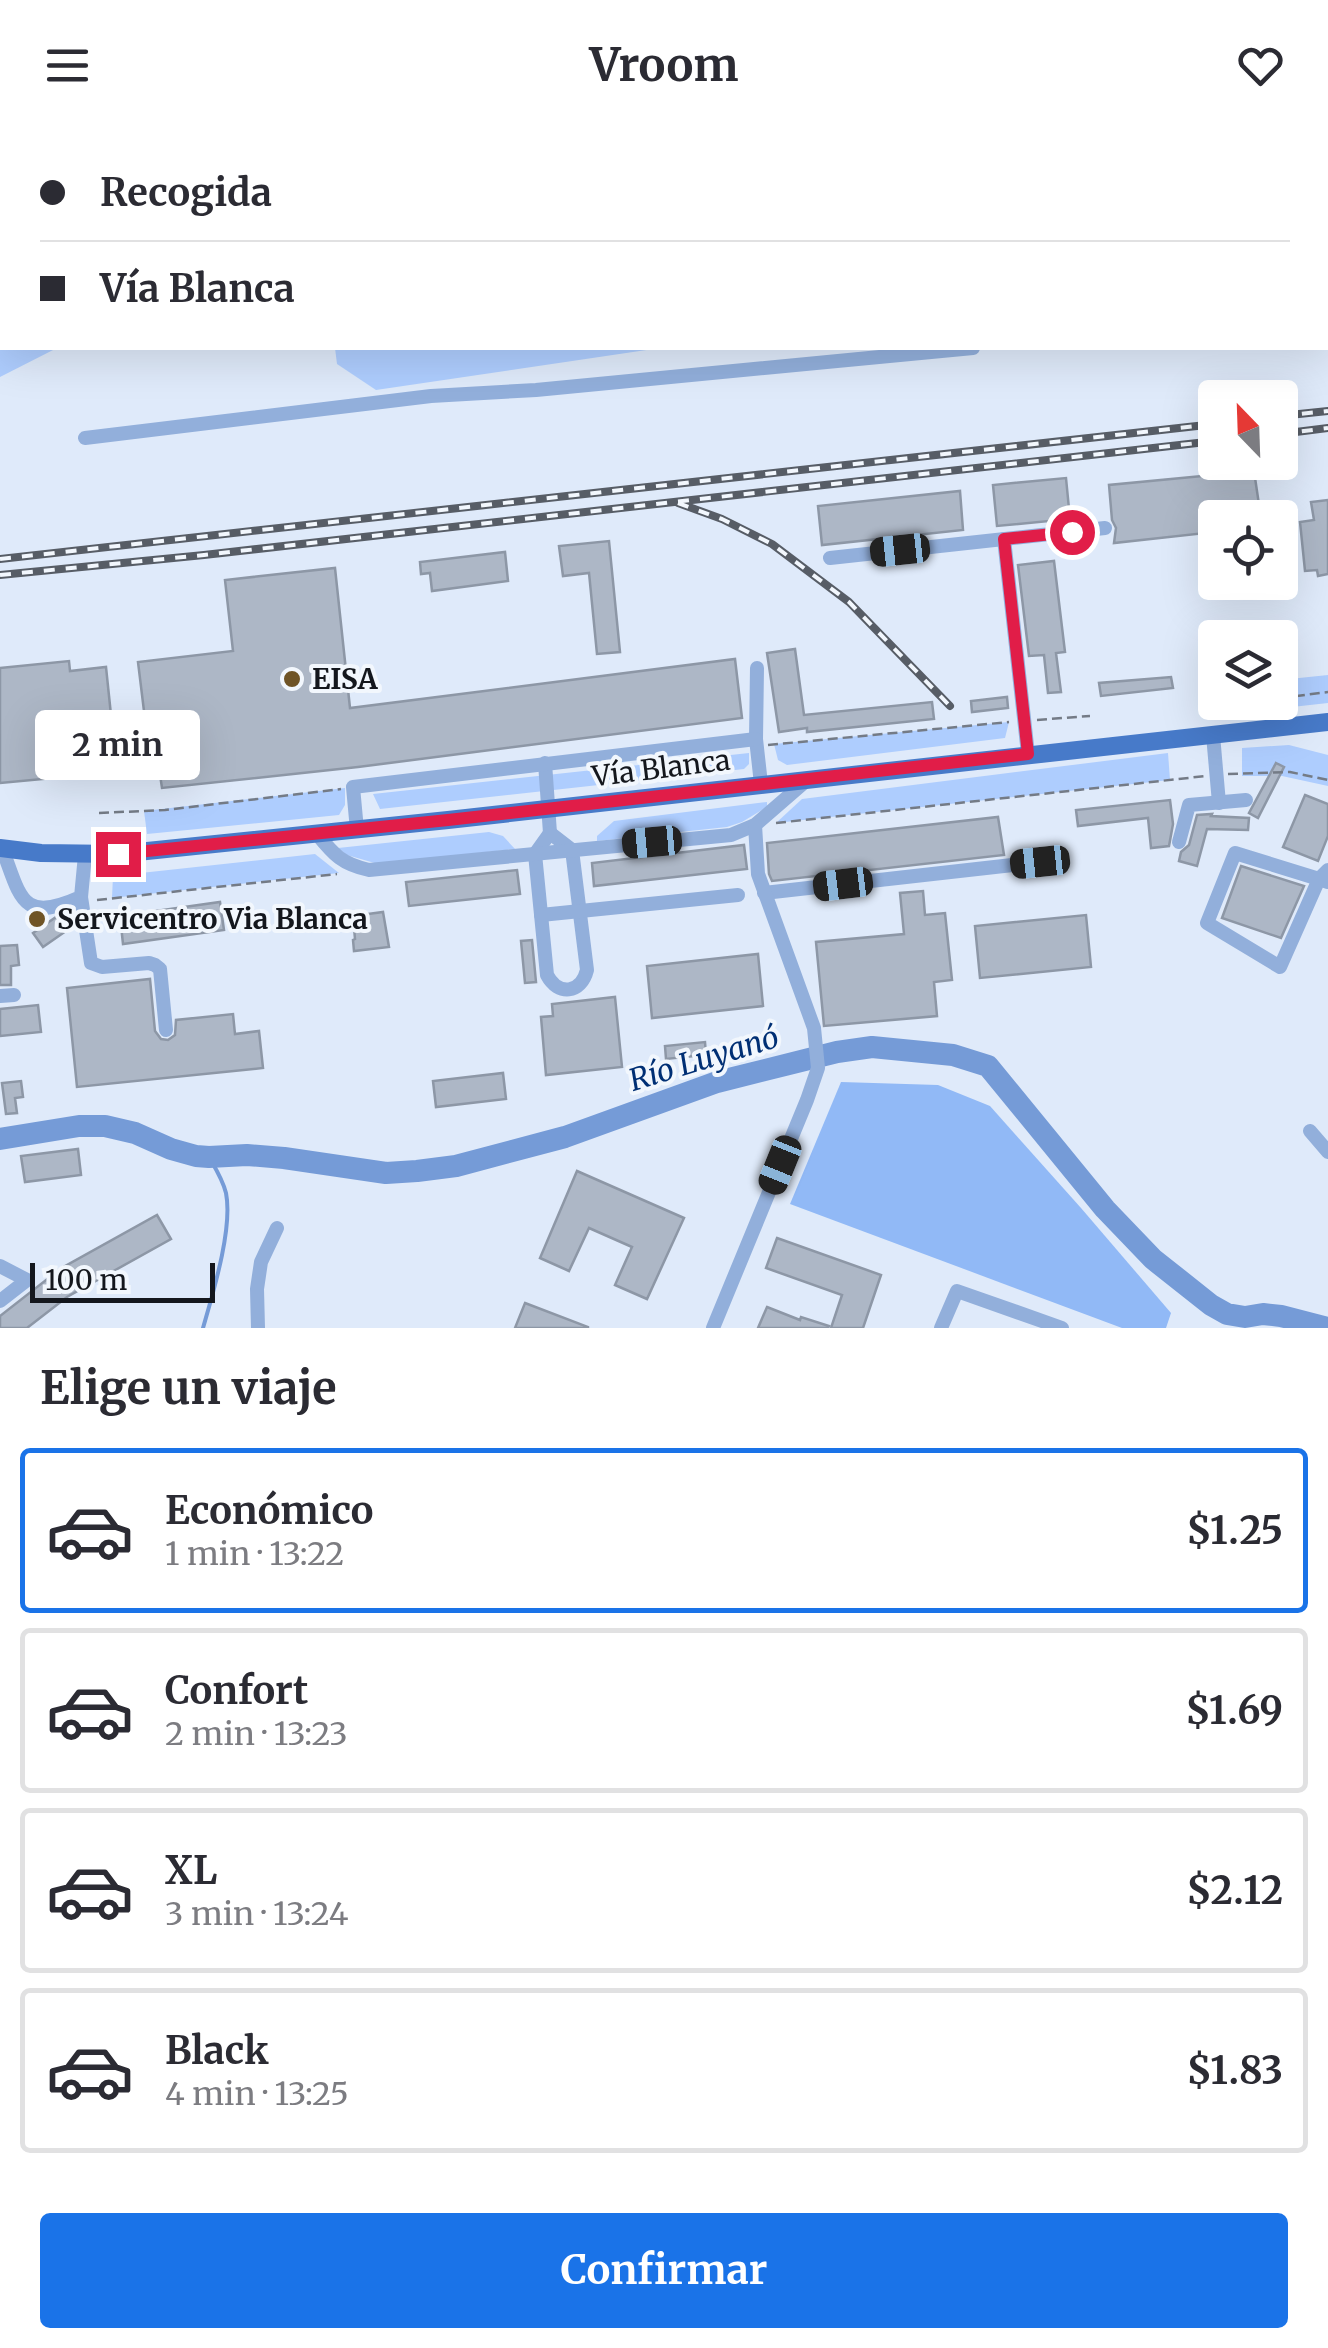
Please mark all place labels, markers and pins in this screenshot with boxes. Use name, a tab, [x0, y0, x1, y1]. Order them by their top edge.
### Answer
place label: EISA	[312, 661, 379, 697]
marker: EISA	[281, 668, 303, 690]
place label: Servicentro Via Blanca	[57, 901, 368, 937]
marker: Servicentro Via Blanca	[26, 908, 48, 930]

